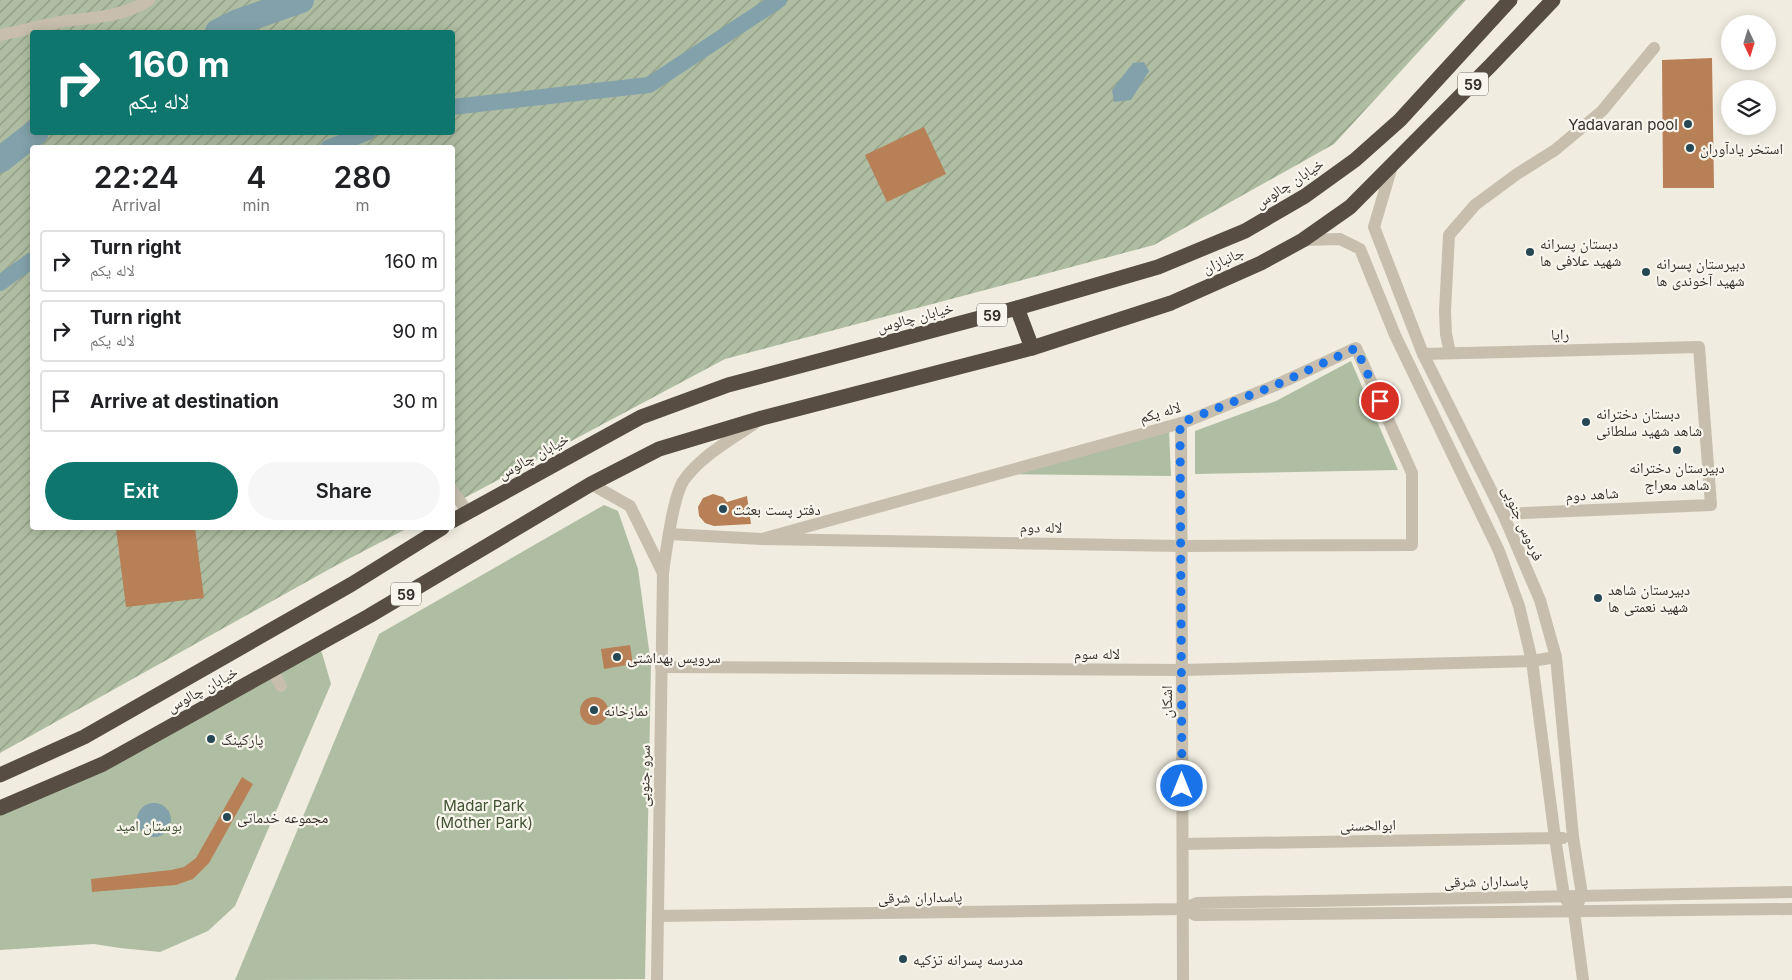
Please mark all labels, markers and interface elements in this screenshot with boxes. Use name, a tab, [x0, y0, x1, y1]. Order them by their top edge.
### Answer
north arrow	[1721, 15, 1776, 70]
map controls	[1721, 15, 1776, 135]
text: 160 m	[128, 43, 230, 85]
icon: right	[45, 50, 110, 115]
road number: 59	[1458, 72, 1488, 96]
button: layers	[1721, 80, 1776, 135]
text: لاله یکم	[128, 88, 189, 114]
place label: Yadavaran pool	[1568, 115, 1678, 134]
marker: Yadavaran pool	[1682, 118, 1694, 130]
place label: استخر یادآوران	[1700, 139, 1783, 159]
marker: استخر یادآوران	[1684, 142, 1696, 154]
street label: خیابان چالوس	[1251, 153, 1328, 213]
text: 22:24	[94, 159, 179, 195]
text: 4	[246, 159, 266, 195]
text: 280	[334, 159, 391, 195]
text: Arrival	[112, 195, 161, 215]
text: min	[243, 195, 270, 215]
text: m	[355, 195, 369, 215]
place label: دبستان پسرانه شهید علافی ها	[1540, 234, 1621, 271]
text: Turn right	[90, 236, 181, 259]
street label: جانبازان	[1199, 242, 1248, 278]
marker: دبستان پسرانه شهید علافی ها	[1524, 246, 1536, 258]
icon: right	[47, 247, 75, 275]
text: 160 m	[385, 250, 438, 273]
place label: دبیرستان پسرانه شهید آخوندی ها	[1656, 254, 1746, 291]
text: لاله یکم	[90, 260, 135, 280]
marker: دبیرستان پسرانه شهید آخوندی ها	[1640, 266, 1652, 278]
street label: خیابان چالوس	[875, 298, 956, 337]
road number: 59	[977, 304, 1007, 326]
text: Turn right	[90, 306, 181, 329]
icon: right	[47, 317, 75, 345]
text: 90 m	[392, 320, 438, 343]
street label: رایا	[1551, 324, 1570, 344]
text: لاله یکم	[90, 330, 135, 350]
pin	[1359, 380, 1401, 422]
icon: arrive	[47, 387, 75, 415]
icon: arrive	[1366, 387, 1394, 415]
text: Arrive at destination	[90, 390, 279, 413]
text: 30 m	[392, 390, 438, 413]
street label: لاله یکم	[1137, 397, 1183, 428]
place label: دبستان دخترانه شاهد شهید سلطانی	[1596, 404, 1702, 441]
marker: دبستان دخترانه شاهد شهید سلطانی	[1580, 416, 1592, 428]
street label: خیابان چالوس	[494, 428, 573, 484]
marker: دبیرستان دخترانه شاهد معراج	[1671, 444, 1683, 456]
place label: دبیرستان دخترانه شاهد معراج	[1629, 458, 1725, 495]
button: Exit	[45, 462, 238, 520]
button: Share	[248, 462, 440, 520]
street label: فردوس جنوبی	[1497, 482, 1548, 564]
street label: شاهد دوم	[1565, 483, 1619, 506]
place label: دفتر پست بعثت	[733, 500, 821, 519]
marker: دفتر پست بعثت	[717, 503, 729, 515]
street label: لاله دوم	[1020, 517, 1062, 538]
place label: دبیرستان شاهد شهید نعمتی ها	[1608, 580, 1690, 617]
road number: 59	[391, 582, 421, 606]
marker: دبیرستان شاهد شهید نعمتی ها	[1592, 592, 1604, 604]
street label: لاله سوم	[1074, 644, 1120, 664]
place label: سرویس بهداشتی	[627, 648, 721, 668]
marker: سرویس بهداشتی	[611, 651, 623, 663]
street label: خیابان چالوس	[163, 661, 242, 717]
street label: اشکان	[1157, 686, 1177, 718]
place label: نمازخانه	[604, 701, 648, 720]
marker: نمازخانه	[588, 704, 600, 716]
place label: پارکینگ	[221, 730, 263, 749]
marker: پارکینگ	[205, 733, 217, 745]
street label: سرو جنوبی	[634, 744, 655, 807]
position arrow	[1155, 759, 1207, 811]
park label: Madar Park (Mother Park)	[435, 796, 533, 832]
place label: مجموعه خدماتی	[237, 808, 329, 828]
marker: مجموعه خدماتی	[221, 811, 233, 823]
street label: ابوالحسنی	[1340, 815, 1396, 836]
park label: بوستان امید	[116, 816, 182, 836]
street label: پاسداران شرقی	[1444, 871, 1528, 892]
street label: پاسداران شرقی	[878, 887, 962, 908]
place label: مدرسه پسرانه تزکیه	[913, 950, 1023, 969]
marker: مدرسه پسرانه تزکیه	[897, 953, 909, 965]

